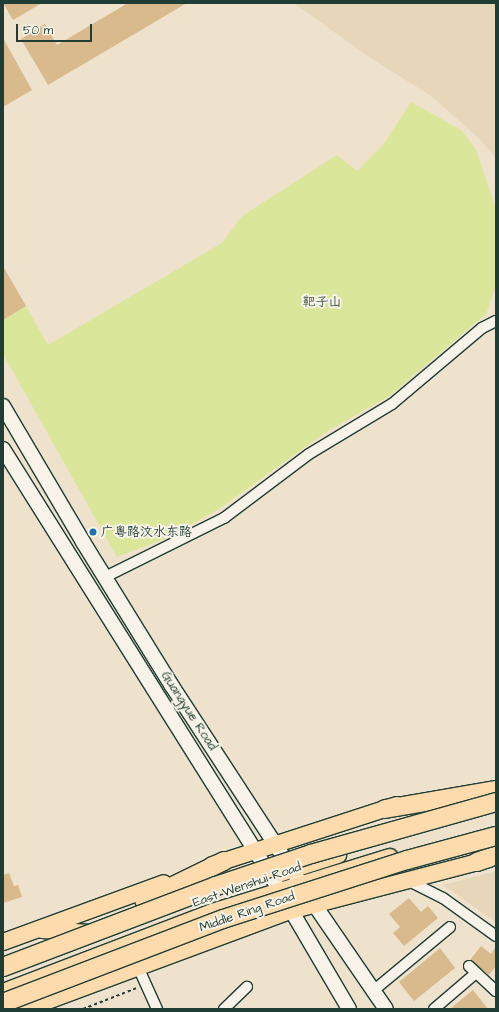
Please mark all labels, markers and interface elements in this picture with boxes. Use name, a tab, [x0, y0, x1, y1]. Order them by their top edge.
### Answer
scale bar	[18, 16, 94, 42]
text: 50 m	[23, 22, 53, 39]
park label: 靶子山	[303, 294, 341, 310]
place label: 广粤路汶水东路	[101, 524, 192, 540]
marker: 广粤路汶水东路	[88, 527, 98, 537]
street label: Guangyue Road	[158, 668, 220, 754]
street label: East Wenshui Road	[191, 859, 303, 911]
street label: Middle Ring Road	[197, 888, 297, 936]

